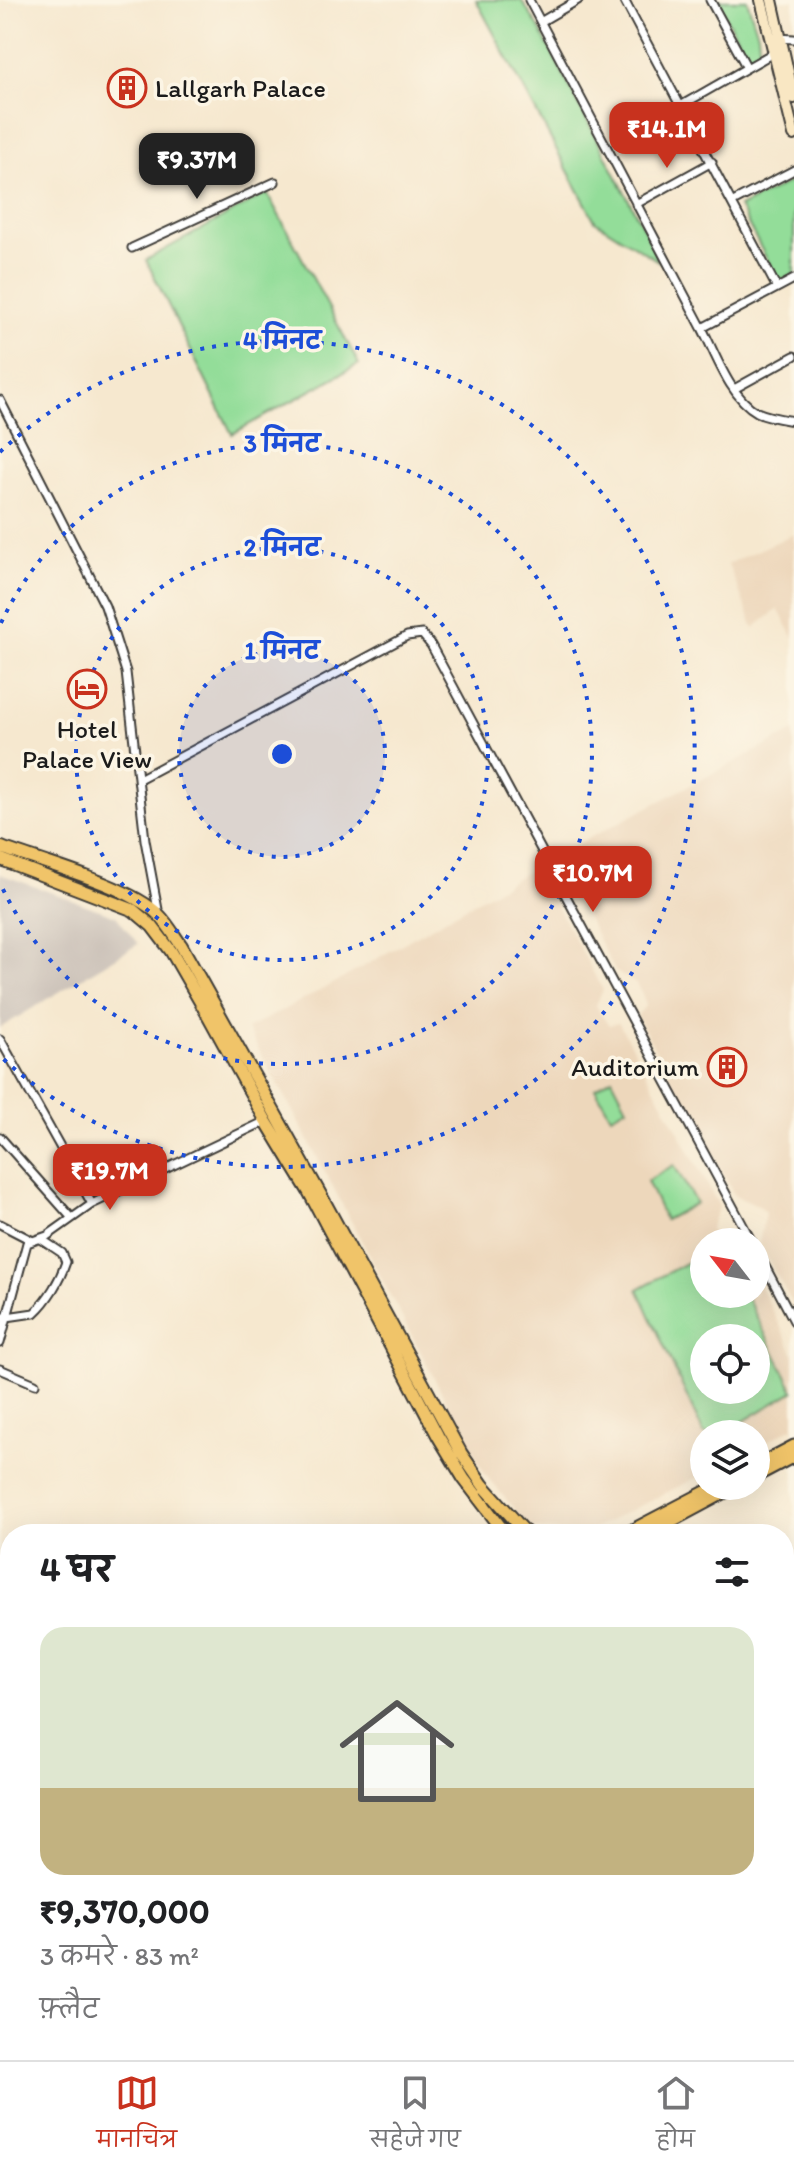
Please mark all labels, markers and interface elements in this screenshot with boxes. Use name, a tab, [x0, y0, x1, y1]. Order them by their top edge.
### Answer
building icon: Lallgarh Palace	[106, 67, 148, 109]
place label: Lallgarh Palace	[155, 72, 326, 104]
pin: ₹14.1M	[602, 102, 732, 170]
text: ₹14.1M	[627, 112, 707, 144]
pin: ₹9.37M	[132, 133, 262, 201]
text: ₹9.37M	[157, 143, 237, 175]
text: 4 मिनट	[243, 321, 323, 355]
text: 3 मिनट	[244, 424, 323, 458]
text: 2 मिनट	[244, 528, 322, 562]
text: 1 मिनट	[245, 631, 322, 665]
hotel icon: Hotel Palace View	[66, 668, 108, 710]
place label: Hotel Palace View	[22, 713, 152, 775]
centre of rings	[268, 740, 296, 768]
pin: ₹10.7M	[528, 846, 658, 914]
text: ₹10.7M	[553, 856, 633, 888]
building icon: Auditorium	[706, 1046, 748, 1088]
place label: Auditorium	[571, 1051, 699, 1083]
pin: ₹19.7M	[45, 1144, 175, 1212]
text: ₹19.7M	[71, 1154, 149, 1186]
north arrow	[690, 1228, 770, 1308]
map controls	[690, 1228, 770, 1500]
button: locate	[690, 1324, 770, 1404]
button: layers	[690, 1420, 770, 1500]
text: 4 घर	[40, 1549, 113, 1590]
icon: filters	[710, 1550, 754, 1594]
icon: home	[325, 1679, 469, 1823]
text: ₹9,370,000	[40, 1891, 210, 1932]
text: 3 कमरे · 83 m²	[40, 1940, 199, 1972]
text: फ़्लैट	[40, 1993, 99, 2025]
tab: मानचित्र	[96, 2071, 177, 2164]
tab: सहेजे गए	[370, 2071, 461, 2164]
tab: होम	[654, 2071, 698, 2164]

